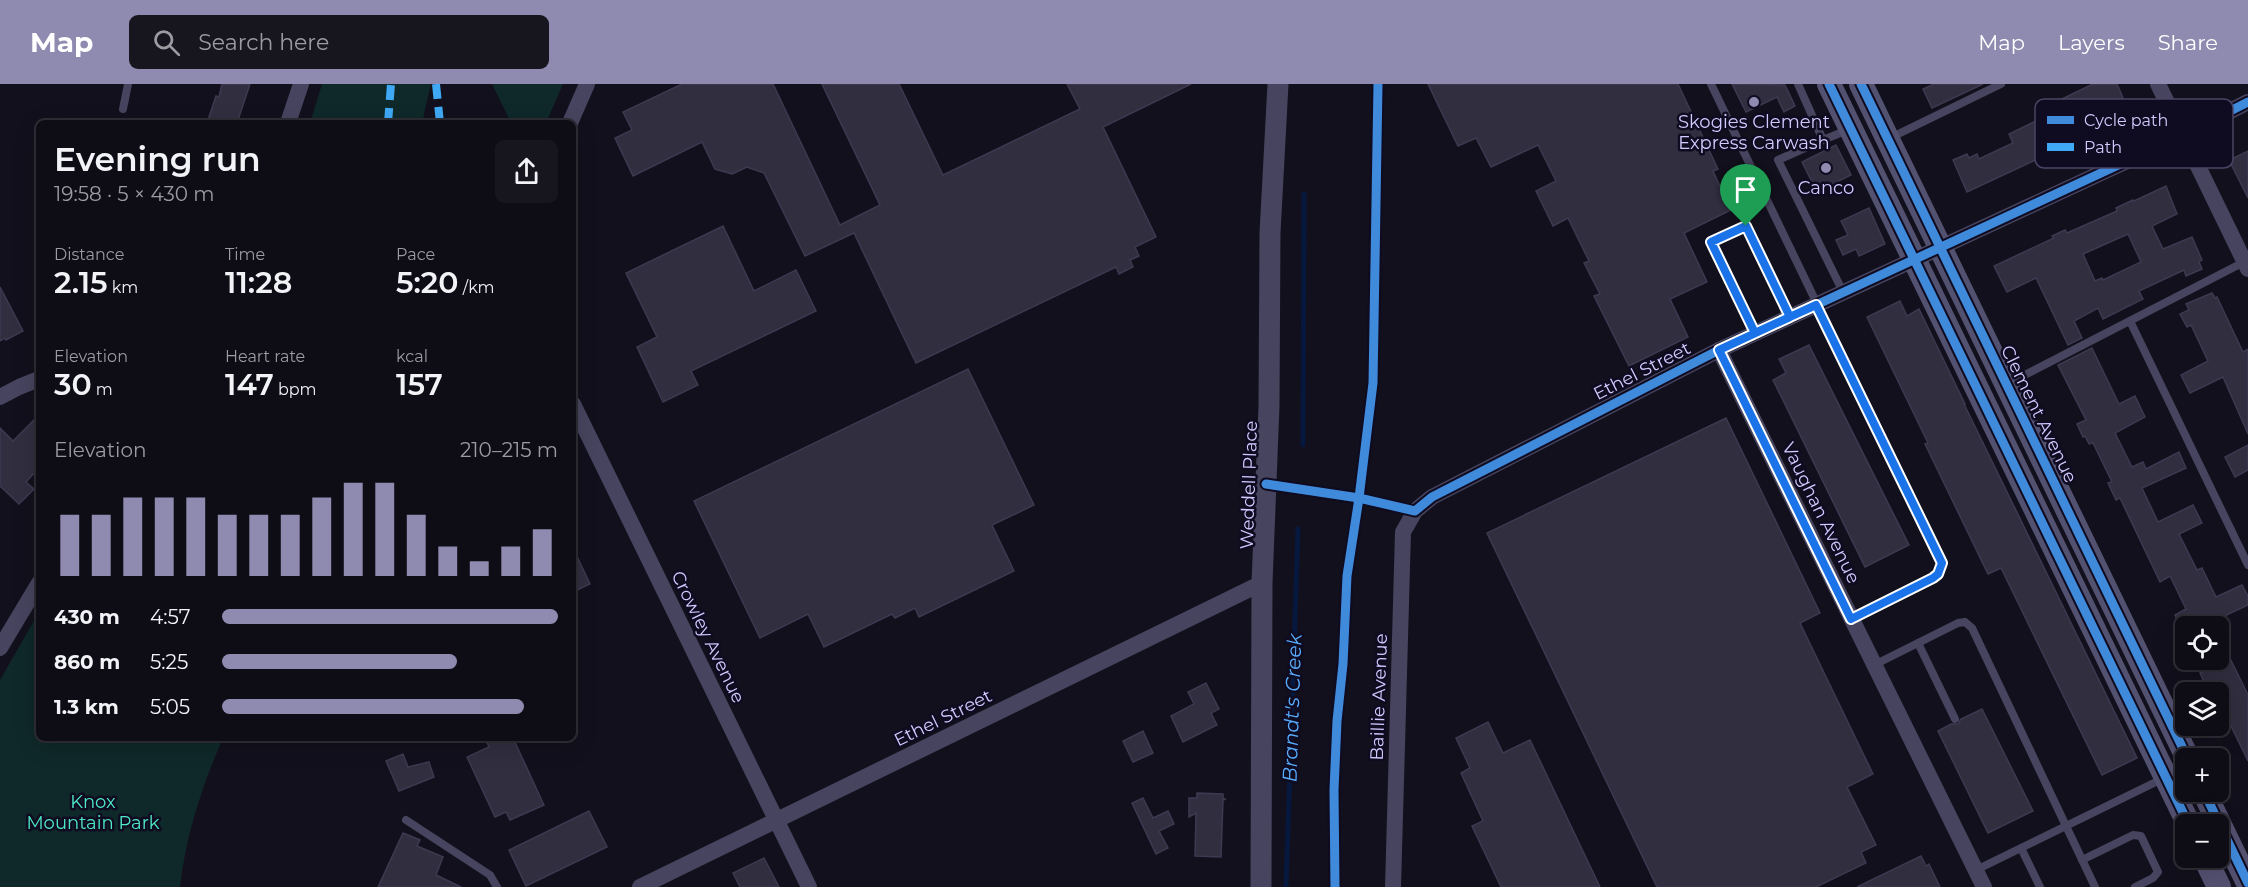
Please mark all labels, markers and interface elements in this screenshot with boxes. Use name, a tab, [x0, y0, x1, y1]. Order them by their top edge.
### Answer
search box	[129, 15, 549, 69]
text: Map	[30, 25, 93, 59]
icon: search	[150, 26, 183, 59]
text: Search here	[198, 29, 329, 56]
text: Map	[1978, 30, 2025, 55]
text: Layers	[2058, 30, 2125, 55]
text: Share	[2158, 30, 2218, 55]
marker: Skogies Clement Express Carwash	[1747, 95, 1761, 109]
legend	[2035, 99, 2233, 168]
place label: Skogies Clement Express Carwash	[1678, 111, 1830, 154]
text: Cycle path	[2084, 111, 2168, 130]
text: Path	[2084, 138, 2122, 157]
text: Evening run	[54, 139, 261, 179]
button: share	[495, 140, 558, 203]
marker: Canco	[1819, 161, 1833, 175]
pin	[1720, 164, 1771, 226]
icon: arrive	[1729, 173, 1762, 206]
place label: Canco	[1798, 177, 1854, 199]
text: 19:58 · 5 × 430 m	[54, 182, 214, 206]
text: Distance	[54, 245, 124, 264]
text: Time	[225, 245, 265, 264]
text: Pace	[396, 245, 435, 264]
text: 2.15	[54, 264, 108, 301]
text: 11:28	[225, 264, 292, 301]
text: 5:20	[396, 264, 459, 301]
text: km	[108, 278, 138, 297]
text: /km	[459, 278, 495, 297]
street label: Ethel Street	[1590, 337, 1694, 405]
street label: Clement Avenue	[1996, 342, 2082, 487]
text: Elevation	[54, 347, 128, 366]
text: Heart rate	[225, 347, 305, 366]
text: kcal	[396, 347, 428, 366]
text: 30	[54, 366, 92, 403]
text: 147	[225, 366, 274, 403]
text: 157	[396, 366, 443, 403]
text: m	[92, 380, 113, 399]
text: bpm	[274, 380, 317, 399]
street label: Weddell Place	[1236, 420, 1262, 550]
text: Elevation	[54, 438, 146, 462]
text: 210–215 m	[460, 438, 558, 462]
street label: Vaughan Avenue	[1777, 439, 1865, 587]
street label: Crowley Avenue	[666, 567, 750, 707]
text: 430 m	[54, 605, 120, 629]
text: 4:57	[150, 605, 190, 629]
map controls	[2175, 616, 2229, 868]
button: locate	[2175, 616, 2229, 670]
water label: Brandt's Creek	[1277, 632, 1307, 783]
street label: Baillie Avenue	[1366, 633, 1392, 761]
text: 860 m	[54, 650, 120, 674]
text: 5:25	[150, 650, 188, 674]
button: layers	[2175, 682, 2229, 736]
street label: Ethel Street	[890, 685, 996, 751]
text: 1.3 km	[54, 695, 119, 719]
text: 5:05	[150, 695, 190, 719]
button: +	[2175, 748, 2229, 802]
park label: Knox Mountain Park	[26, 791, 160, 834]
button: −	[2175, 814, 2229, 868]

